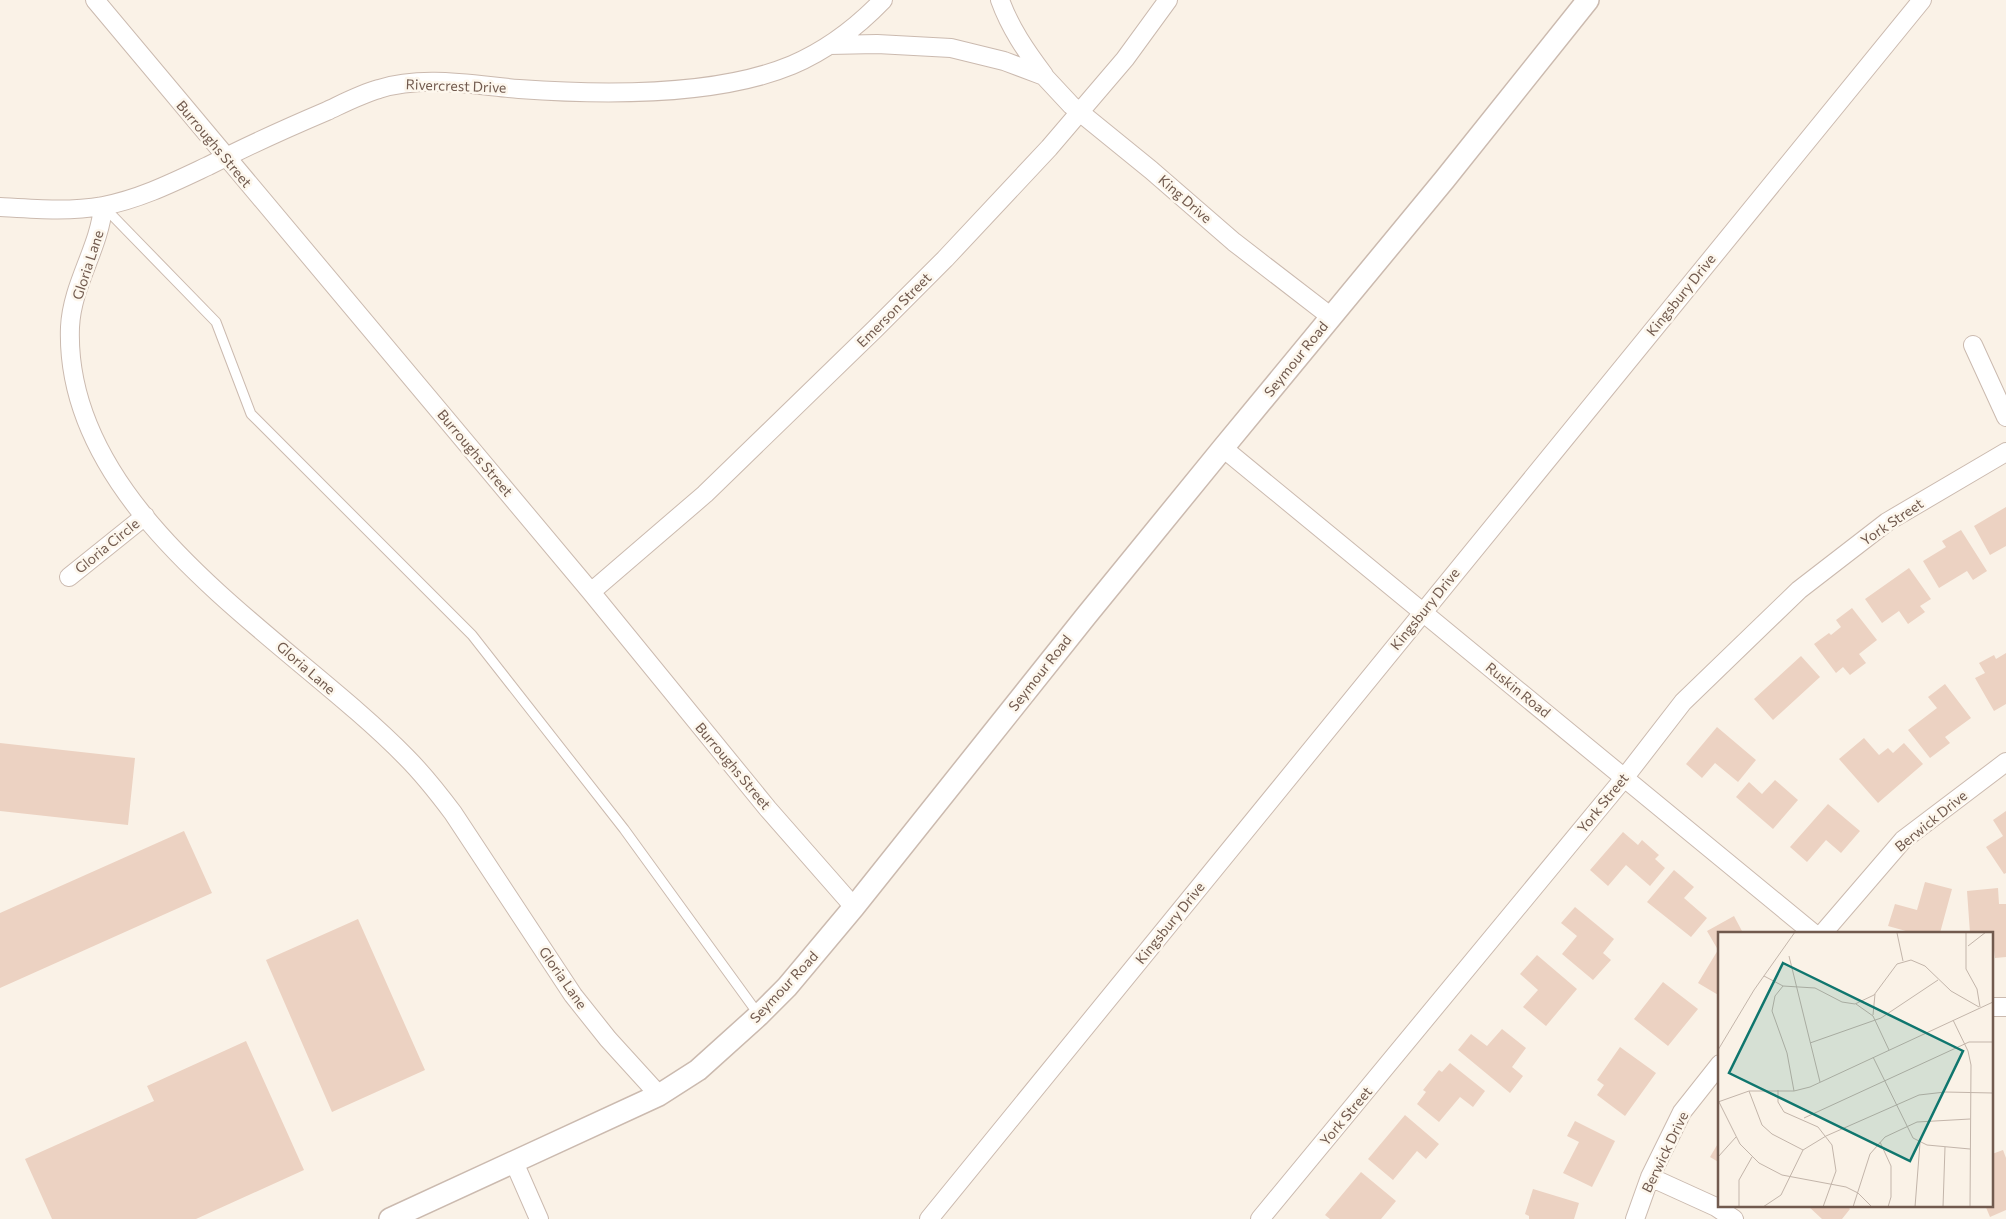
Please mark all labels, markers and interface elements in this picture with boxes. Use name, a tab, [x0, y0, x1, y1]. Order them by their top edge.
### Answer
street label: Rivercrest Drive	[405, 75, 507, 96]
street label: Burroughs Street	[173, 97, 256, 191]
street label: King Drive	[1155, 171, 1215, 226]
street label: Gloria Lane	[68, 228, 107, 302]
street label: Kingsbury Drive	[1642, 250, 1719, 339]
street label: Emerson Street	[853, 269, 935, 350]
street label: Seymour Road	[1260, 318, 1331, 400]
street label: Burroughs Street	[434, 406, 517, 500]
street label: York Street	[1857, 494, 1926, 549]
street label: Gloria Circle	[71, 515, 142, 577]
street label: Kingsbury Drive	[1386, 564, 1463, 653]
street label: Seymour Road	[1005, 631, 1075, 714]
street label: Gloria Lane	[274, 638, 339, 698]
street label: Ruskin Road	[1483, 658, 1554, 721]
street label: Burroughs Street	[692, 719, 775, 813]
street label: York Street	[1573, 769, 1632, 836]
street label: Berwick Drive	[1891, 786, 1970, 855]
street label: Kingsbury Drive	[1131, 878, 1208, 967]
inset map	[1718, 932, 1994, 1206]
street label: Gloria Lane	[536, 943, 591, 1012]
street label: Seymour Road	[746, 947, 821, 1026]
street label: York Street	[1316, 1083, 1375, 1149]
street label: Berwick Drive	[1638, 1109, 1691, 1195]

